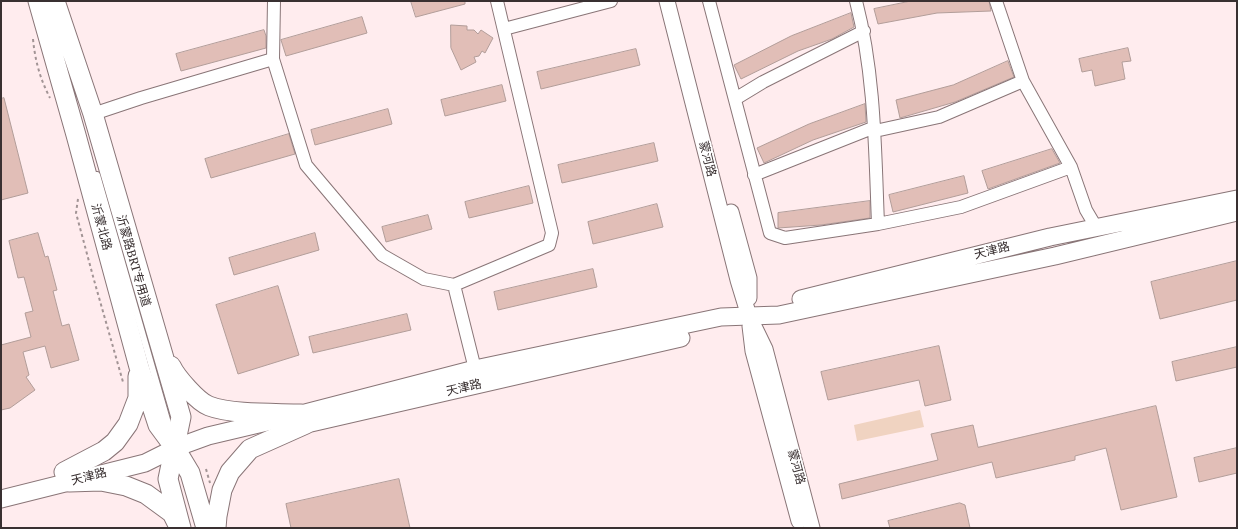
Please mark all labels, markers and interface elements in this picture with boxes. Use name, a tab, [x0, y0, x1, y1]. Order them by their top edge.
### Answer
street label: 蒙河路	[696, 140, 718, 178]
street label: 沂蒙北路	[88, 202, 114, 252]
street label: 沂蒙路BRT专用道	[113, 213, 153, 309]
street label: 天津路	[973, 240, 1011, 262]
street label: 天津路	[445, 377, 483, 399]
street label: 蒙河路	[784, 448, 808, 486]
street label: 天津路	[70, 466, 108, 488]

